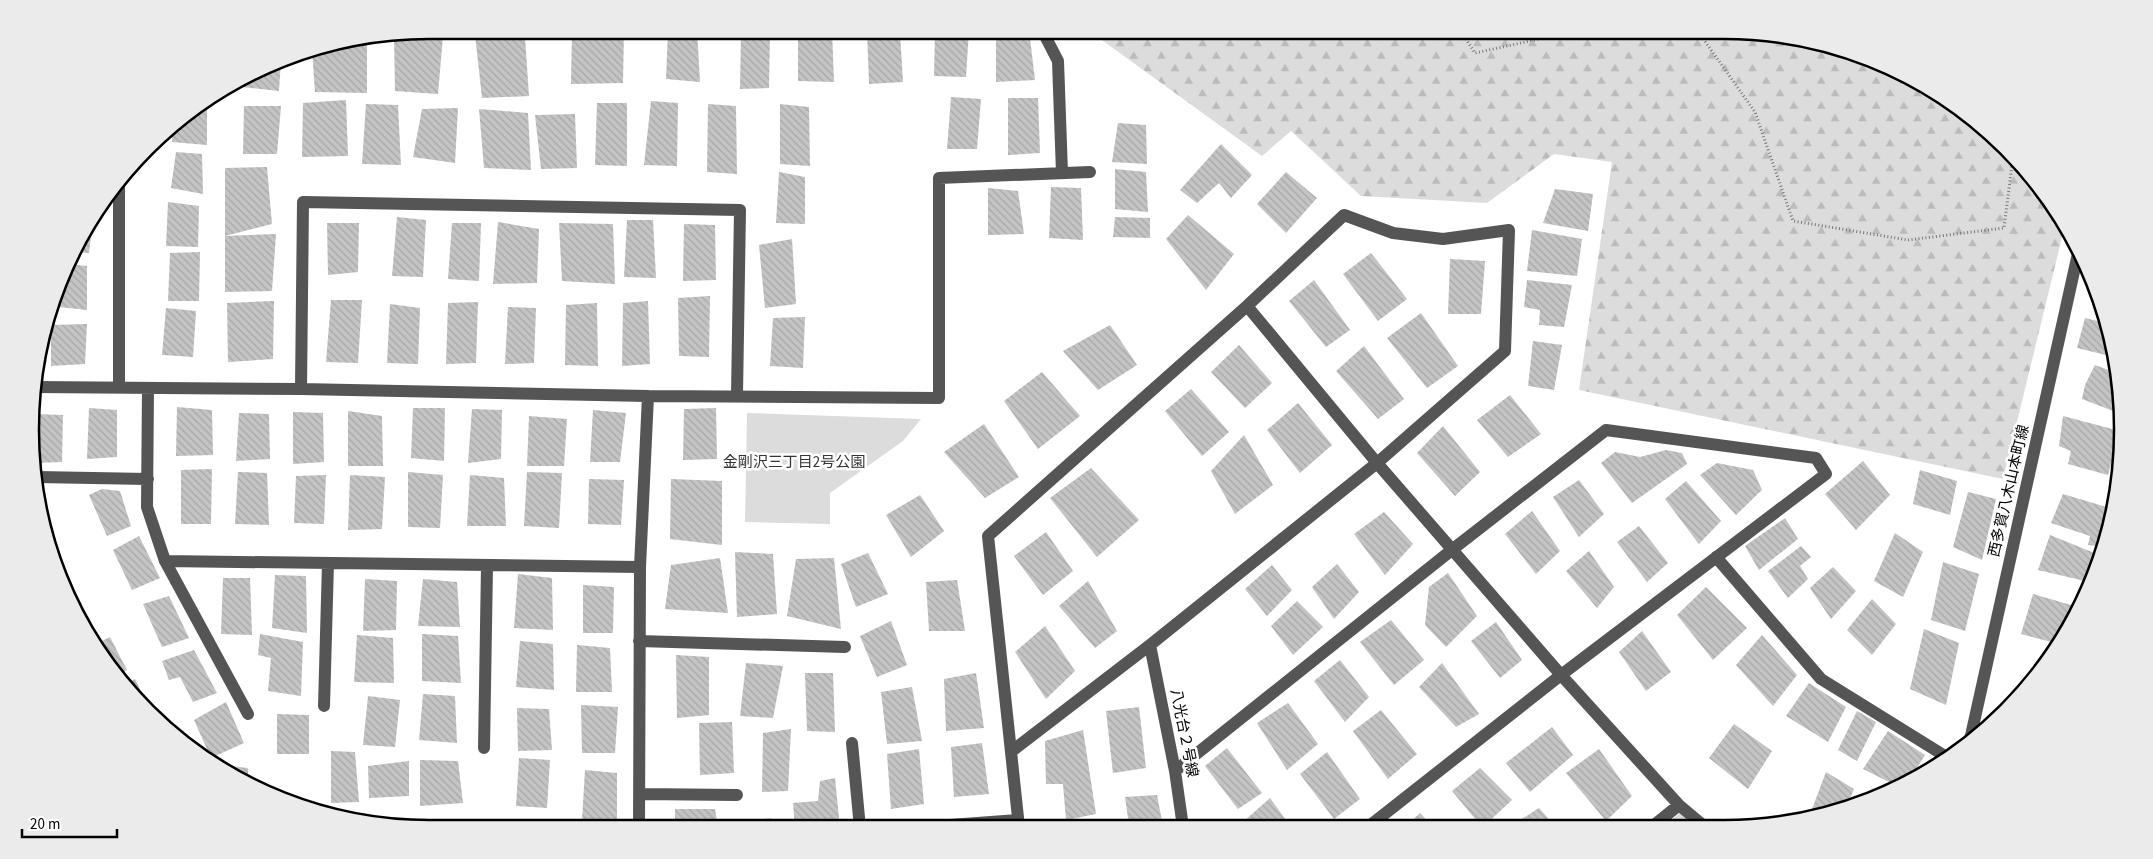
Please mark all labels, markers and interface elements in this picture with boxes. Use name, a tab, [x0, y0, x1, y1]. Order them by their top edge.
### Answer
street label: 西多賀八木山本町線	[1984, 423, 2034, 559]
park label: 金剛沢三丁目2号公園	[723, 452, 865, 473]
street label: 八光台２号線	[1165, 687, 1203, 779]
scale bar	[22, 806, 118, 838]
text: 20 m	[30, 814, 60, 835]

